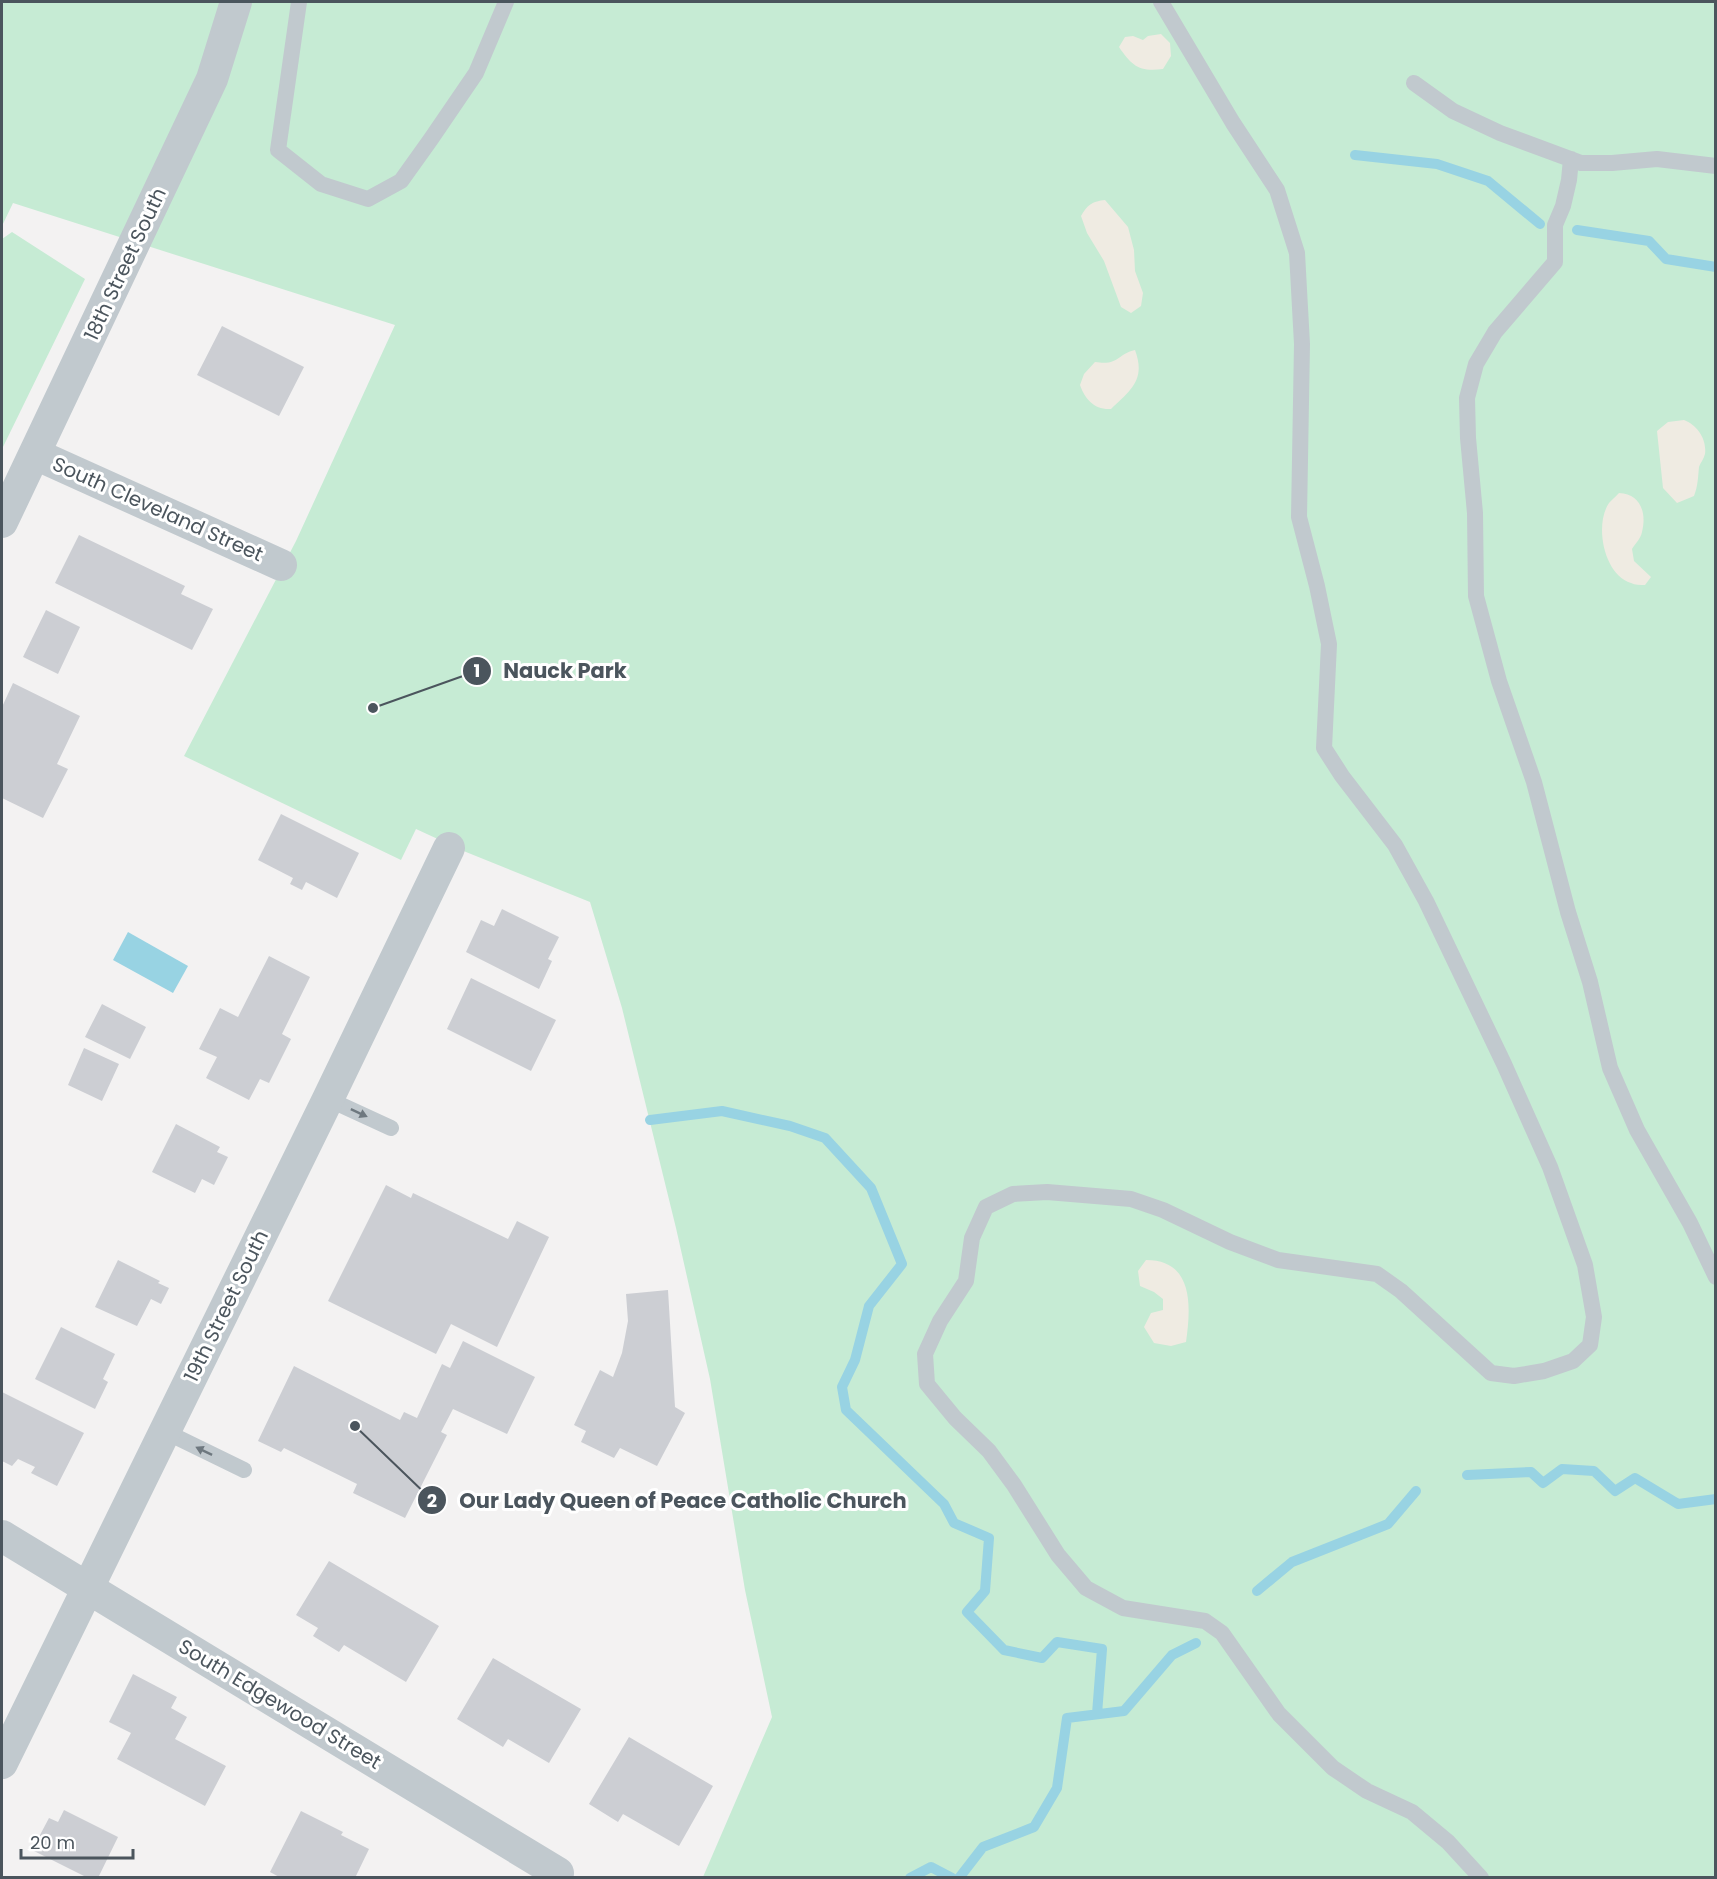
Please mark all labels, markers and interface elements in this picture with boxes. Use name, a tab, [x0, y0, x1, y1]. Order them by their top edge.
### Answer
street label: 18th Street South	[77, 183, 173, 345]
street label: South Cleveland Street	[48, 450, 268, 568]
callout: Nauck Park	[462, 651, 639, 690]
text: Nauck Park	[503, 656, 627, 685]
text: 1	[474, 658, 480, 683]
one-way arrow	[351, 1109, 368, 1118]
street label: 19th Street South	[177, 1225, 275, 1387]
one-way arrow	[195, 1446, 213, 1456]
callout: Our Lady Queen of Peace Catholic Church	[417, 1481, 919, 1520]
text: Our Lady Queen of Peace Catholic Church	[459, 1486, 907, 1515]
text: 2	[427, 1488, 437, 1513]
street label: South Edgewood Street	[173, 1632, 387, 1776]
scale bar	[21, 1822, 134, 1860]
text: 20 m	[30, 1830, 75, 1855]

